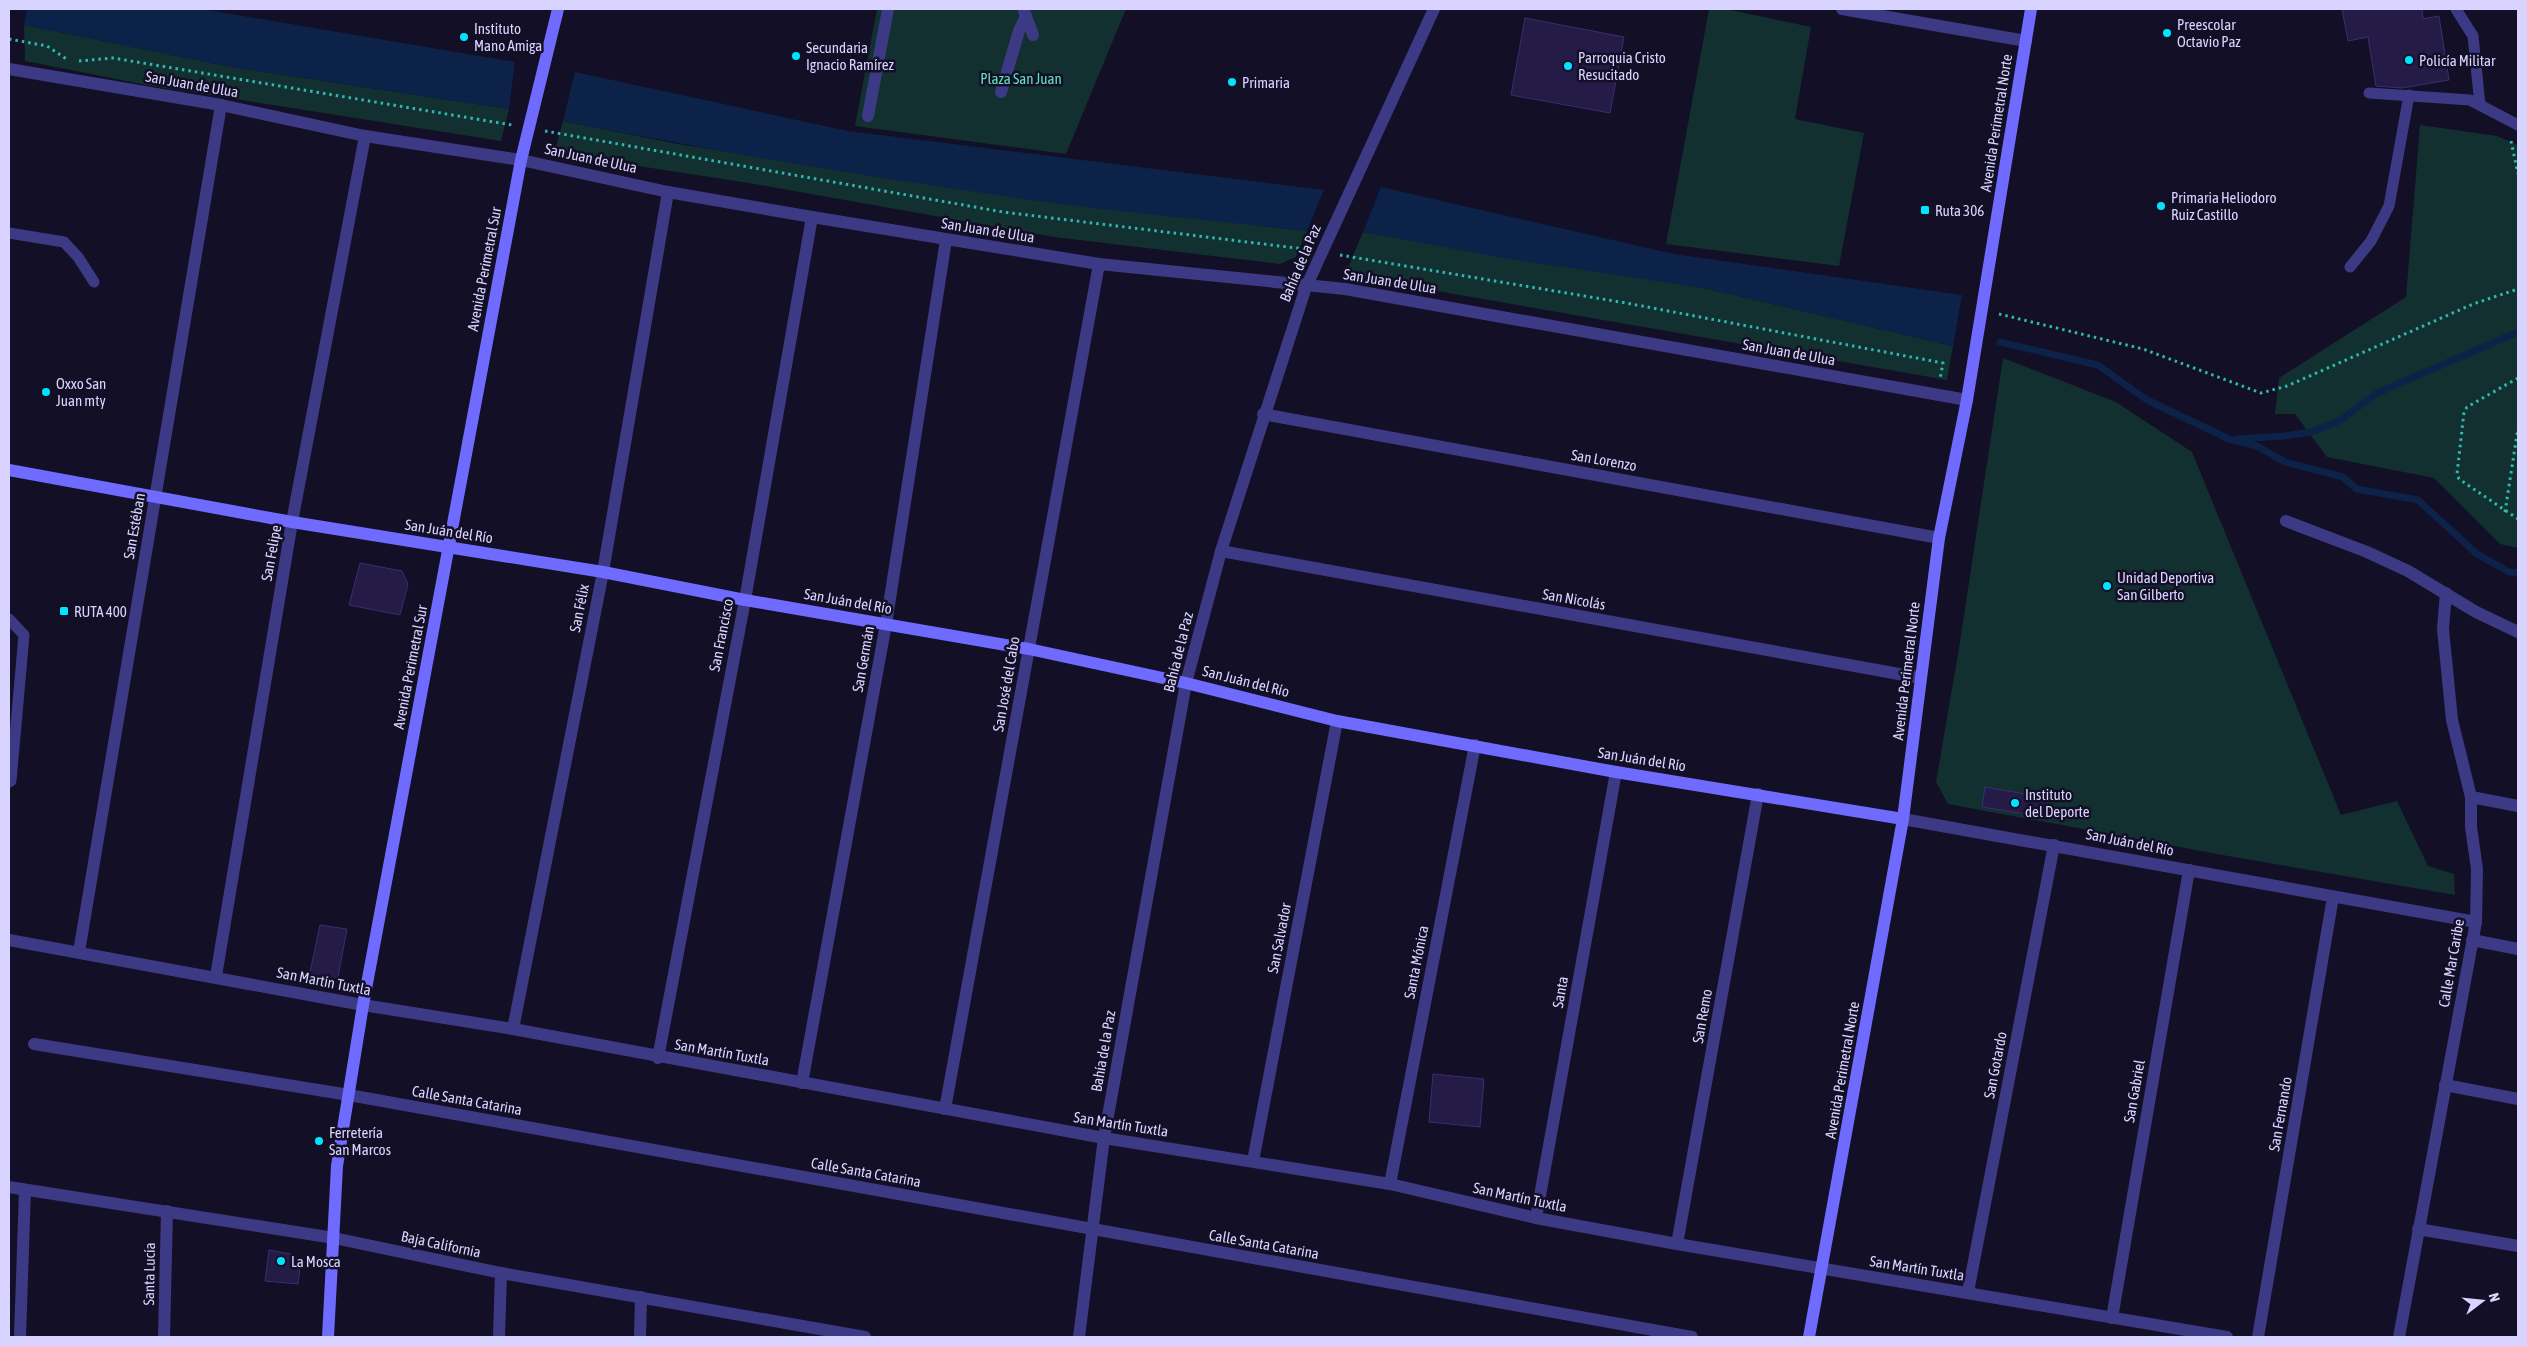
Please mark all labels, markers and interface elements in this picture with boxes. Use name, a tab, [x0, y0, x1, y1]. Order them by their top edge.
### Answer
place label: Preescolar Octavio Paz	[2177, 16, 2241, 50]
place label: Instituto Mano Amiga	[474, 20, 542, 54]
marker: Preescolar Octavio Paz	[2161, 27, 2173, 39]
marker: Instituto Mano Amiga	[458, 31, 470, 43]
place label: Secundaria Ignacio Ramírez	[806, 39, 895, 73]
place label: Parroquia Cristo Resucitado	[1578, 49, 1666, 83]
marker: Secundaria Ignacio Ramírez	[790, 50, 802, 62]
place label: Policía Militar	[2419, 52, 2496, 69]
street label: Avenida Perimetral Norte	[1977, 53, 2015, 193]
marker: Policía Militar	[2403, 54, 2415, 66]
marker: Parroquia Cristo Resucitado	[1562, 60, 1574, 72]
street label: San Juan de Ulua	[144, 67, 240, 101]
park label: Plaza San Juan	[980, 70, 1062, 87]
place label: Primaria	[1242, 74, 1290, 91]
marker: Primaria	[1226, 76, 1238, 88]
street label: San Juan de Ulua	[543, 140, 639, 176]
place label: Primaria Heliodoro Ruiz Castillo	[2171, 189, 2277, 223]
marker: Primaria Heliodoro Ruiz Castillo	[2155, 200, 2167, 212]
place label: Ruta 306	[1935, 202, 1984, 219]
marker: Ruta 306	[1919, 204, 1931, 216]
street label: Avenida Perimetral Sur	[464, 205, 504, 332]
street label: San Juan de Ulua	[940, 214, 1036, 246]
street label: Bahía de la Paz	[1276, 221, 1324, 304]
street label: San Juan de Ulua	[1342, 265, 1438, 297]
street label: San Juan de Ulua	[1741, 335, 1837, 369]
place label: Oxxo San Juan mty	[56, 375, 106, 409]
marker: Oxxo San Juan mty	[40, 386, 52, 398]
street label: San Lorenzo	[1570, 446, 1638, 474]
street label: San Estéban	[120, 492, 148, 560]
street label: San Juán del Río	[404, 516, 494, 546]
street label: San Felipe	[258, 524, 284, 582]
place label: Unidad Deportiva San Gilberto	[2117, 569, 2214, 603]
marker: Unidad Deportiva San Gilberto	[2101, 580, 2113, 592]
street label: San Félix	[566, 582, 592, 634]
street label: San Juán del Río	[803, 585, 893, 617]
street label: San Nicolás	[1541, 585, 1607, 613]
street label: San Francisco	[706, 597, 736, 673]
street label: Avenida Perimetral Norte	[1889, 601, 1923, 741]
place label: RUTA 400	[74, 603, 127, 620]
street label: Avenida Perimetral Sur	[390, 603, 430, 730]
marker: RUTA 400	[58, 605, 70, 617]
street label: Bahía de la Paz	[1160, 609, 1196, 694]
street label: San Germán	[849, 625, 877, 693]
street label: San José del Cabo	[989, 635, 1023, 733]
street label: San Juán del Río	[1201, 662, 1291, 700]
street label: San Juán del Río	[1597, 744, 1687, 774]
place label: Instituto del Deporte	[2025, 786, 2090, 820]
marker: Instituto del Deporte	[2009, 797, 2021, 809]
street label: San Juán del Río	[2085, 825, 2175, 859]
street label: San Salvador	[1264, 901, 1294, 975]
street label: Calle Mar Caribe	[2435, 917, 2467, 1009]
street label: Santa Mónica	[1401, 924, 1431, 1000]
street label: San Martín Tuxtla	[276, 964, 372, 998]
street label: Santa	[1549, 975, 1571, 1009]
street label: San Remo	[1689, 988, 1715, 1044]
street label: Avenida Perimetral Norte	[1822, 1000, 1862, 1140]
street label: Bahía de la Paz	[1087, 1008, 1119, 1093]
street label: San Gotardo	[1980, 1030, 2010, 1100]
street label: San Martín Tuxtla	[674, 1035, 770, 1069]
street label: San Gabriel	[2120, 1058, 2148, 1124]
street label: San Fernando	[2265, 1075, 2295, 1153]
street label: Calle Santa Catarina	[411, 1082, 523, 1118]
street label: San Martín Tuxtla	[1073, 1108, 1169, 1140]
place label: Ferretería San Marcos	[329, 1124, 391, 1158]
marker: Ferretería San Marcos	[313, 1135, 325, 1147]
street label: Calle Santa Catarina	[810, 1154, 922, 1190]
street label: San Martín Tuxtla	[1472, 1179, 1568, 1215]
street label: Calle Santa Catarina	[1208, 1226, 1320, 1262]
street label: Baja California	[400, 1227, 482, 1261]
street label: Santa Lucía	[140, 1242, 158, 1306]
street label: San Martín Tuxtla	[1869, 1252, 1965, 1284]
place label: La Mosca	[291, 1253, 341, 1270]
marker: La Mosca	[275, 1255, 287, 1267]
north arrow	[2457, 1276, 2507, 1326]
text: N	[2486, 1291, 2503, 1304]

